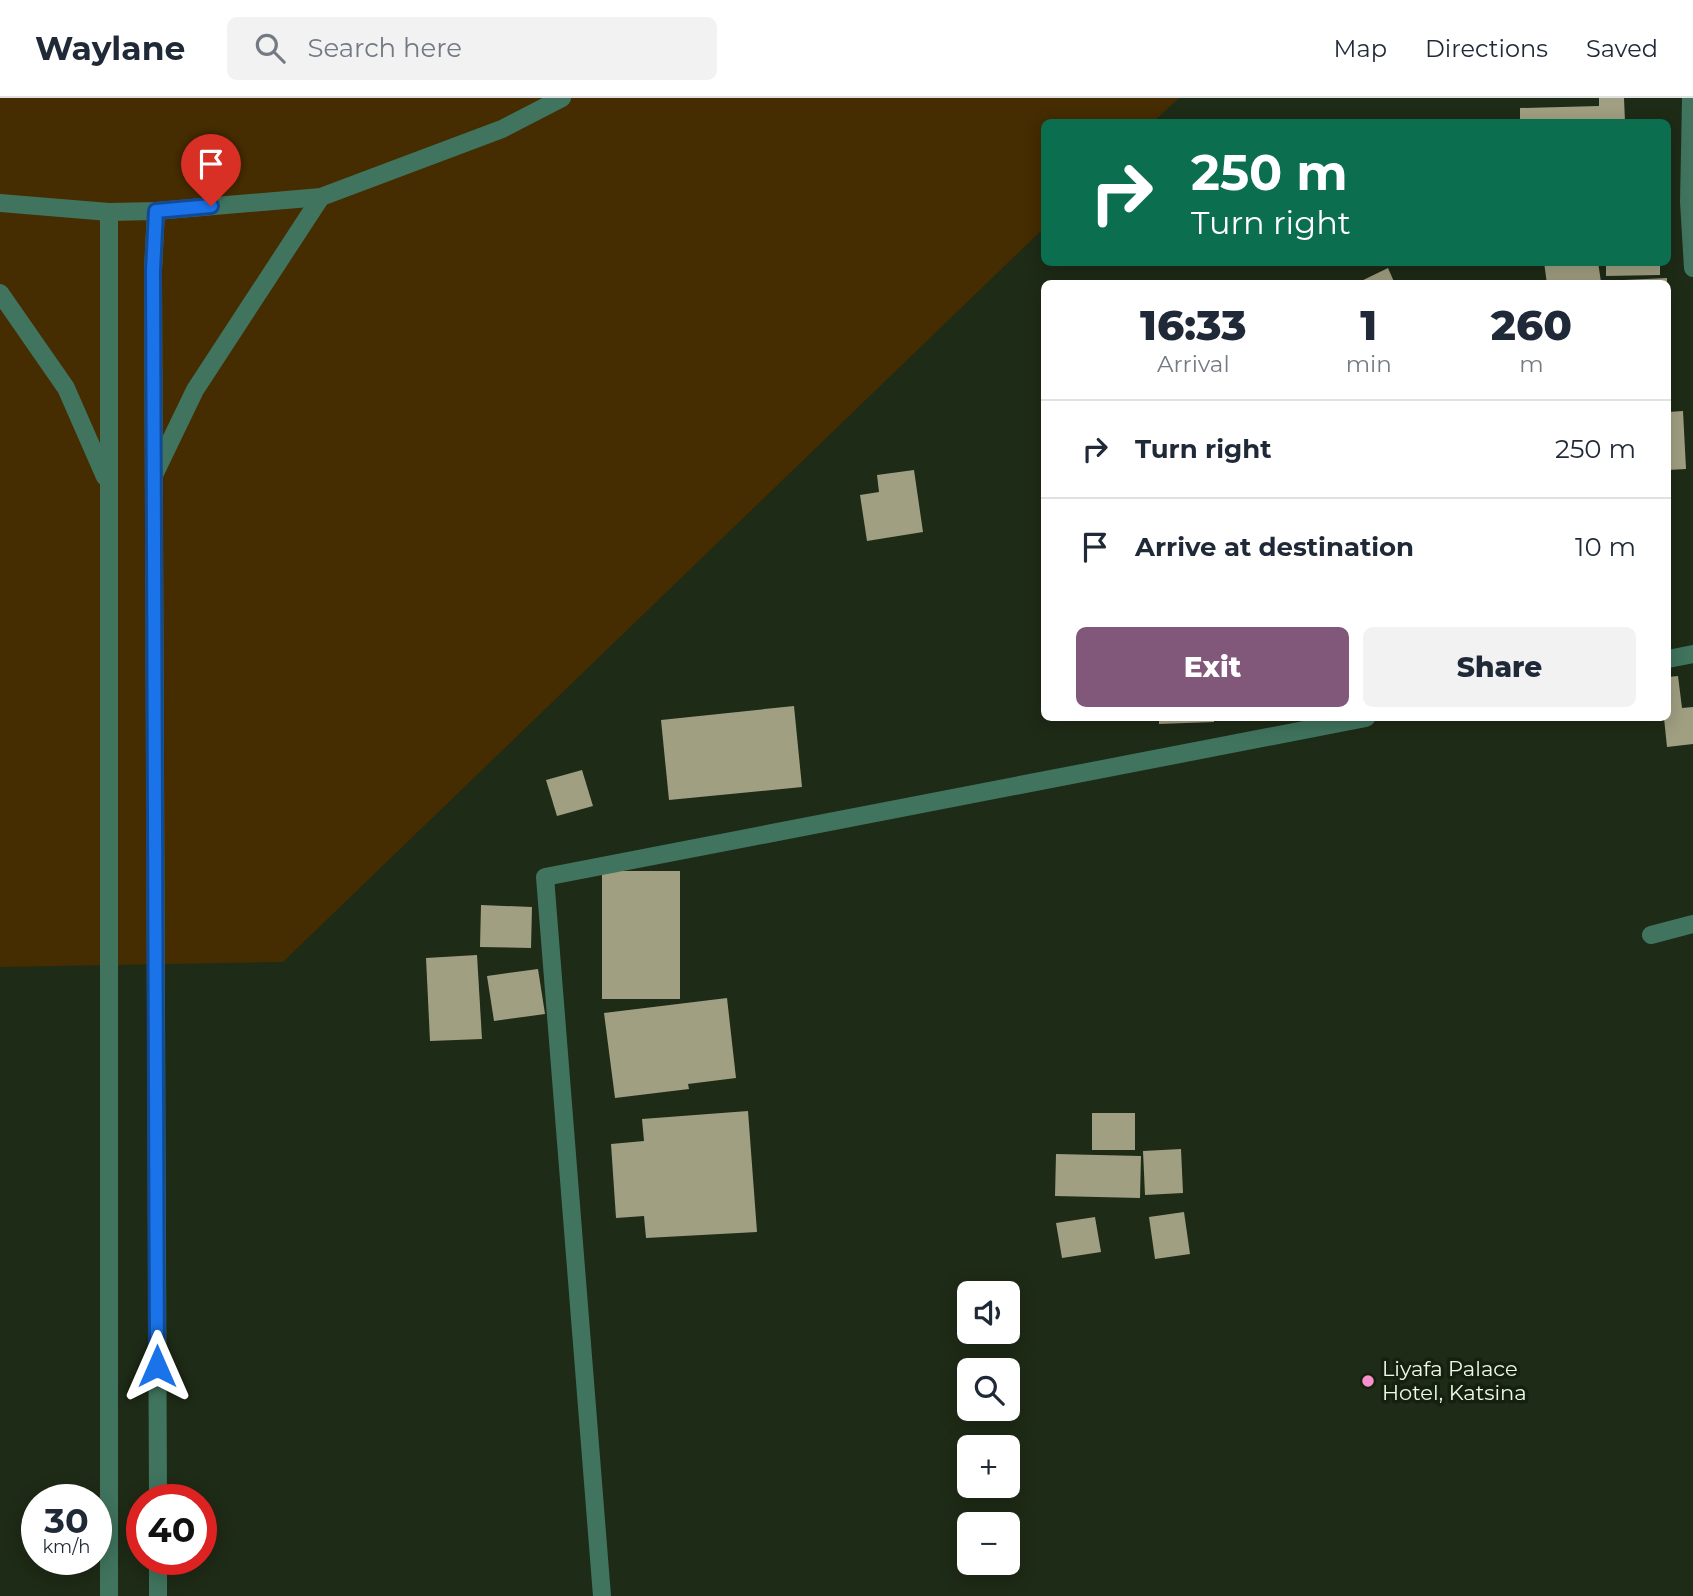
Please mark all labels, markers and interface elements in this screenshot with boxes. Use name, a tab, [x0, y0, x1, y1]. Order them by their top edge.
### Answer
search box	[227, 17, 717, 80]
text: Waylane	[35, 28, 185, 68]
icon: search	[251, 29, 289, 67]
text: Search here	[307, 32, 462, 64]
text: Map	[1334, 34, 1387, 63]
text: Directions	[1425, 34, 1548, 63]
text: Saved	[1586, 34, 1658, 63]
pin	[181, 134, 241, 206]
text: 250 m	[1191, 143, 1348, 202]
icon: arrive	[192, 145, 230, 183]
icon: right	[1076, 147, 1167, 238]
text: Turn right	[1191, 203, 1351, 242]
text: 16:33	[1140, 299, 1247, 351]
text: 1	[1360, 299, 1377, 351]
text: 260	[1491, 299, 1572, 351]
text: Arrival	[1157, 350, 1230, 378]
text: min	[1346, 350, 1392, 378]
text: m	[1519, 350, 1544, 378]
icon: right	[1076, 430, 1114, 468]
text: Turn right	[1135, 433, 1271, 465]
text: 250 m	[1555, 433, 1636, 465]
icon: arrive	[1076, 528, 1114, 566]
text: Arrive at destination	[1135, 531, 1414, 563]
text: 10 m	[1575, 531, 1636, 563]
button: Exit	[1076, 627, 1349, 707]
button: Share	[1363, 627, 1636, 707]
map controls	[957, 1281, 1020, 1575]
button: sound	[957, 1281, 1020, 1344]
position arrow	[120, 1329, 194, 1403]
place label: Liyafa Palace Hotel, Katsina	[1382, 1356, 1527, 1405]
button: search	[957, 1358, 1020, 1421]
marker: Liyafa Palace Hotel, Katsina	[1360, 1373, 1376, 1389]
button: +	[957, 1435, 1020, 1498]
speed limit sign: 40	[126, 1484, 217, 1575]
text: 30	[44, 1499, 89, 1542]
button: −	[957, 1512, 1020, 1575]
text: km/h	[42, 1536, 91, 1558]

